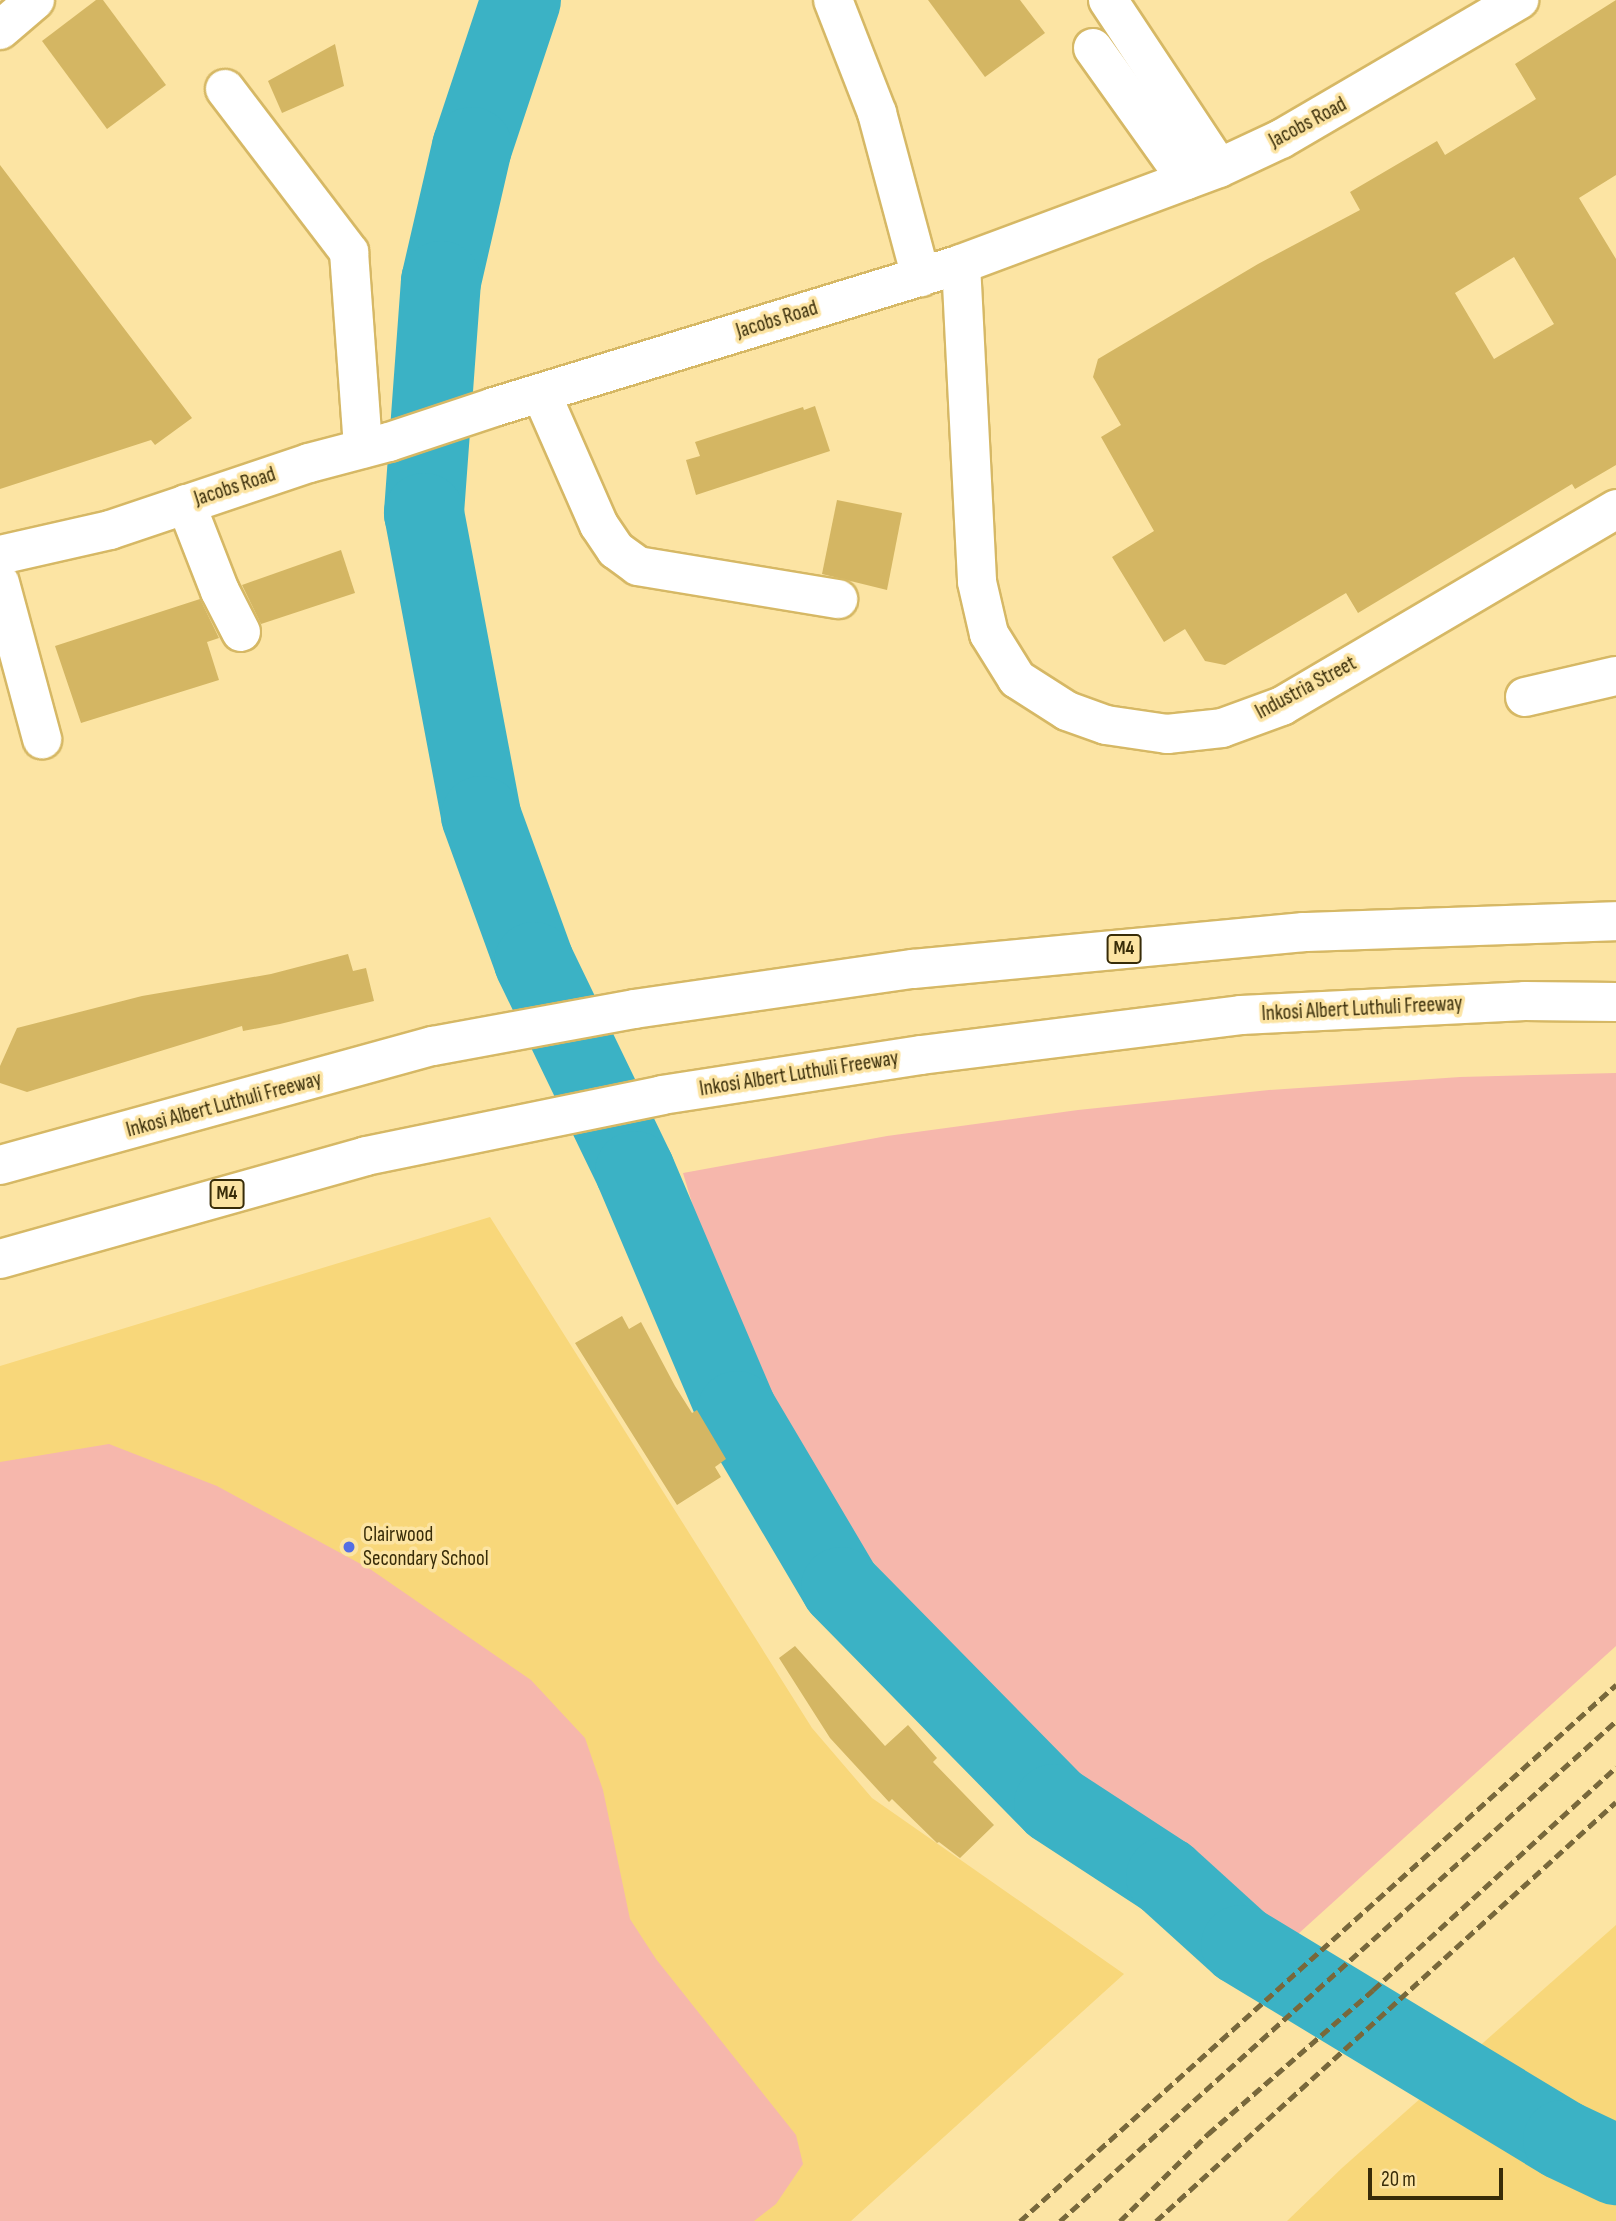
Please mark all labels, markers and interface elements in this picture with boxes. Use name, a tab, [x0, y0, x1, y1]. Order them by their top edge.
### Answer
street label: Jacobs Road	[1265, 92, 1351, 154]
street label: Jacobs Road	[733, 296, 821, 344]
street label: Jacobs Road	[191, 462, 279, 512]
street label: Industria Street	[1251, 651, 1361, 725]
road number: M4	[1106, 934, 1142, 965]
street label: Inkosi Albert Luthuli Freeway	[1261, 991, 1463, 1027]
street label: Inkosi Albert Luthuli Freeway	[698, 1046, 900, 1102]
street label: Inkosi Albert Luthuli Freeway	[124, 1067, 324, 1143]
road number: M4	[210, 1178, 244, 1210]
place label: Clairwood Secondary School	[363, 1522, 489, 1572]
marker: Clairwood Secondary School	[341, 1539, 357, 1555]
scale bar	[1371, 2154, 1506, 2198]
text: 20 m	[1381, 2167, 1416, 2192]

